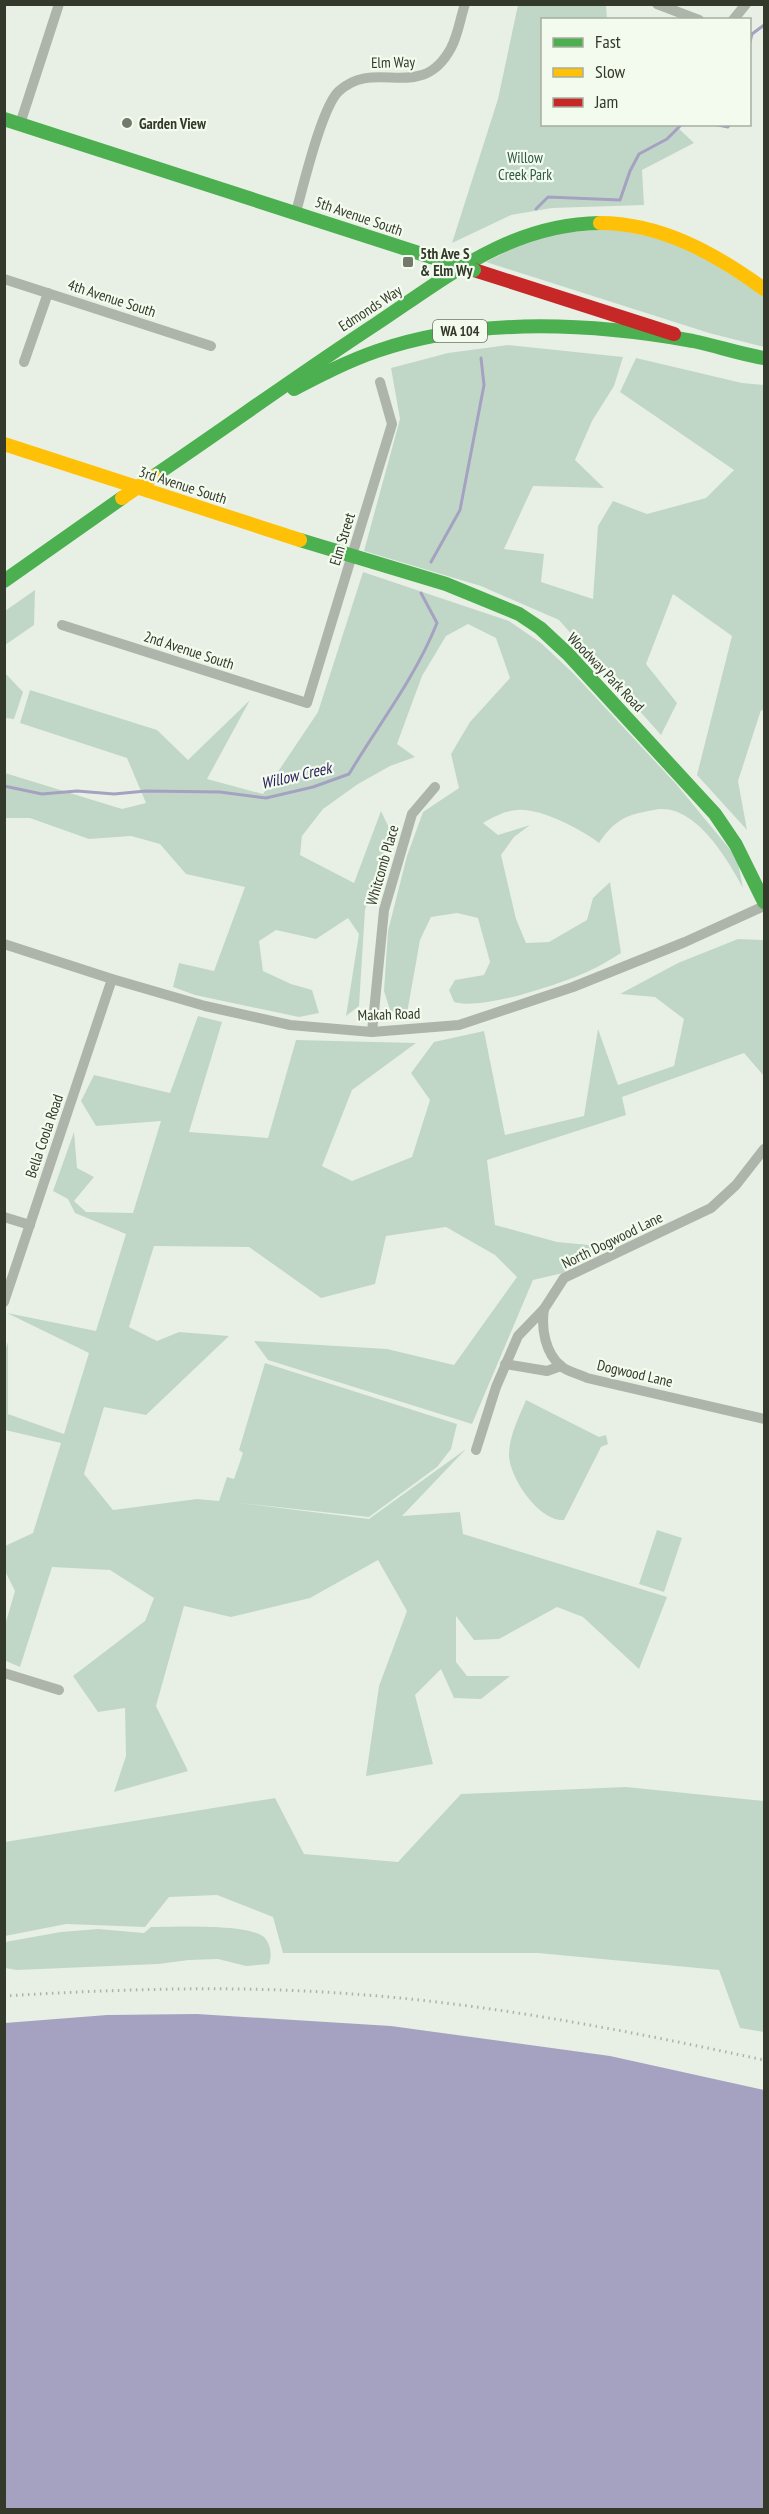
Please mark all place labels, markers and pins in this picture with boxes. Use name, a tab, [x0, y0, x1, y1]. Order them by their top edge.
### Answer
place label: Garden View	[139, 114, 207, 133]
marker: Garden View	[120, 116, 134, 130]
place label: 5th Ave S & Elm Wy	[420, 244, 474, 280]
marker: 5th Ave S & Elm Wy	[401, 255, 415, 269]

